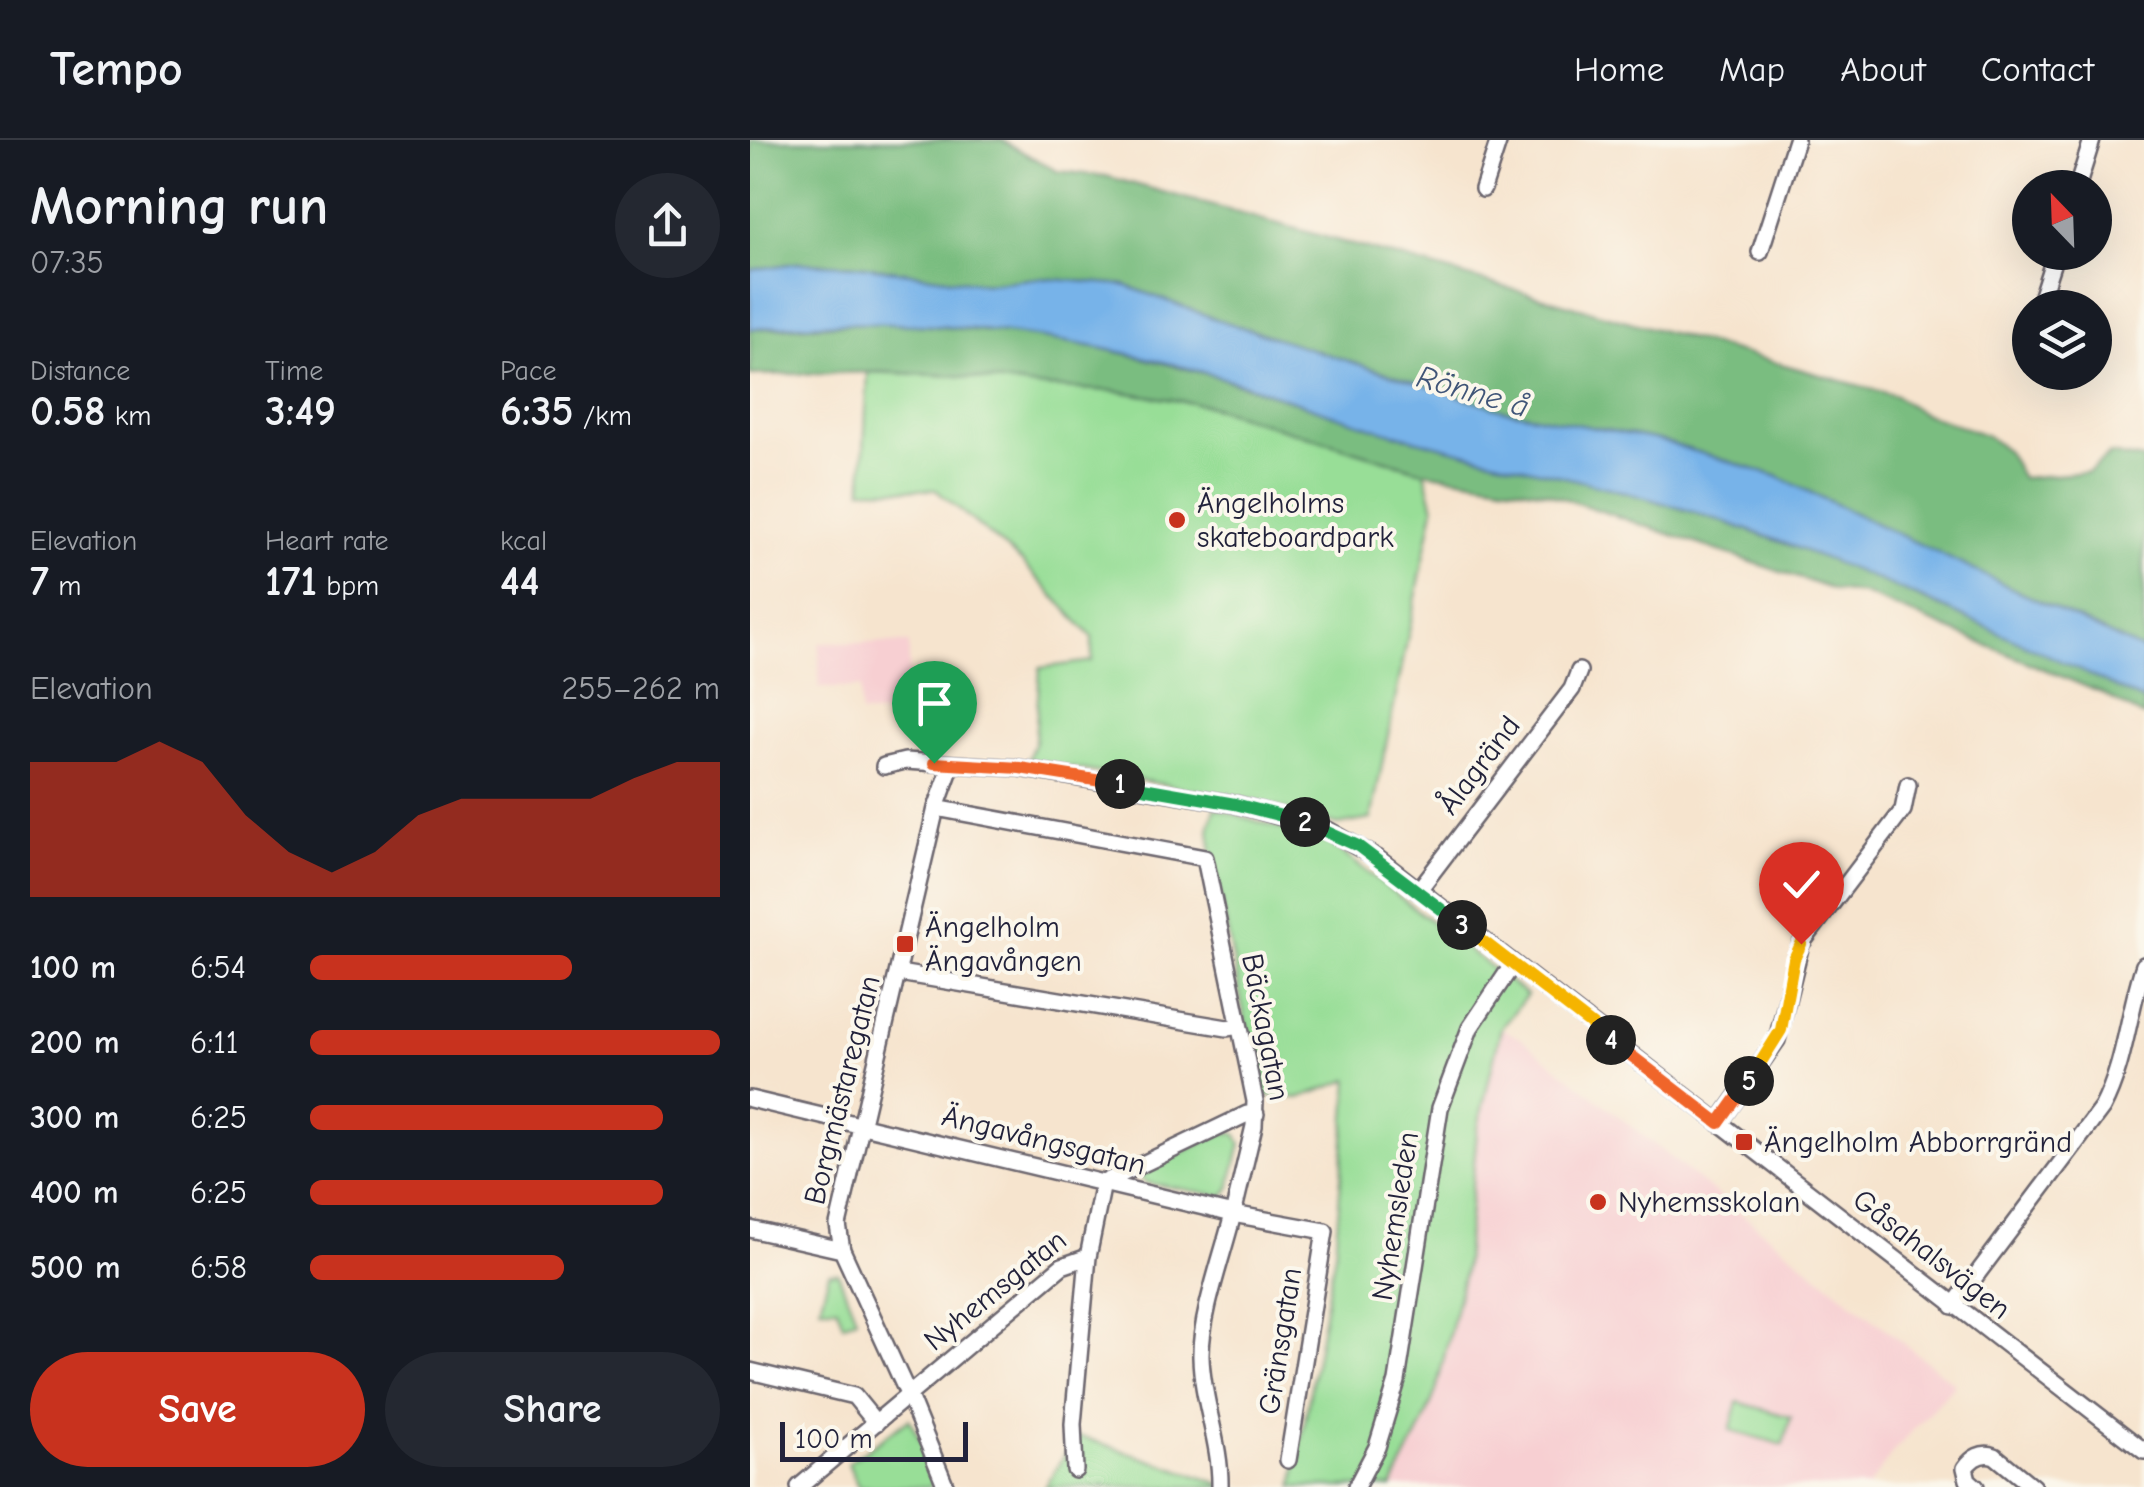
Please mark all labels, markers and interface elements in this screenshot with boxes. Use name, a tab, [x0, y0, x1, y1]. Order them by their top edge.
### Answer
text: Tempo	[50, 42, 183, 97]
text: Home	[1574, 49, 1664, 90]
text: Map	[1719, 49, 1785, 90]
text: About	[1840, 49, 1926, 90]
text: Contact	[1981, 49, 2094, 90]
north arrow	[2012, 170, 2112, 270]
map controls	[2012, 170, 2112, 390]
button: share	[615, 173, 720, 278]
text: Morning run	[30, 174, 328, 238]
text: 07:35	[30, 244, 104, 281]
button: layers	[2012, 290, 2112, 390]
text: Distance	[30, 355, 130, 387]
text: Time	[265, 355, 323, 387]
text: Pace	[500, 355, 556, 387]
water label: Rönne å	[1413, 358, 1533, 425]
text: 0.58	[30, 387, 105, 436]
text: 3:49	[265, 387, 336, 436]
text: 6:35	[500, 387, 574, 436]
text: km	[105, 400, 152, 432]
text: /km	[574, 400, 632, 432]
place label: Ängelholms skateboardpark	[1197, 486, 1394, 555]
marker: Ängelholms skateboardpark	[1166, 509, 1188, 531]
text: Elevation	[30, 525, 137, 557]
text: Heart rate	[265, 525, 388, 557]
text: kcal	[500, 525, 547, 557]
text: 7	[30, 557, 49, 606]
text: 171	[265, 557, 317, 606]
text: 44	[500, 557, 539, 606]
text: m	[49, 570, 81, 602]
text: bpm	[317, 570, 379, 602]
pin	[892, 661, 977, 764]
text: Elevation	[30, 670, 153, 707]
text: 255–262 m	[561, 670, 720, 707]
icon: arrive	[907, 676, 962, 731]
street label: Ålagränd	[1429, 708, 1528, 822]
pin: 1	[1095, 759, 1145, 809]
text: 1	[1114, 768, 1126, 800]
pin: 2	[1280, 797, 1330, 847]
text: 2	[1298, 806, 1312, 838]
pin	[1759, 842, 1844, 945]
icon: check	[1774, 857, 1829, 912]
pin: 3	[1437, 900, 1487, 950]
text: 3	[1455, 909, 1469, 941]
place label: Ängelholm Ängavången	[925, 910, 1082, 979]
marker: Ängelholm Ängavången	[894, 933, 916, 955]
text: 100 m	[30, 949, 116, 986]
text: 6:54	[190, 949, 246, 986]
street label: Bäckagatan	[1234, 951, 1297, 1104]
street label: Borgmästaregatan	[797, 972, 888, 1208]
pin: 4	[1586, 1015, 1636, 1065]
text: 200 m	[30, 1024, 119, 1061]
text: 6:11	[190, 1024, 238, 1061]
text: 4	[1604, 1024, 1618, 1056]
pin: 5	[1724, 1056, 1774, 1106]
text: 5	[1742, 1065, 1756, 1097]
street label: Ängavångsgatan	[938, 1098, 1149, 1183]
text: 300 m	[30, 1099, 119, 1136]
text: 6:25	[190, 1099, 247, 1136]
place label: Ängelholm Abborrgränd	[1764, 1125, 2072, 1160]
street label: Nyhemsleden	[1365, 1129, 1426, 1303]
marker: Ängelholm Abborrgränd	[1733, 1131, 1755, 1153]
text: 400 m	[30, 1174, 118, 1211]
text: 6:25	[190, 1174, 247, 1211]
street label: Gåsahalsvägen	[1846, 1182, 2017, 1327]
place label: Nyhemsskolan	[1618, 1185, 1800, 1220]
marker: Nyhemsskolan	[1587, 1191, 1609, 1213]
street label: Nyhemsgatan	[917, 1222, 1073, 1358]
text: 500 m	[30, 1249, 120, 1286]
text: 6:58	[190, 1249, 247, 1286]
street label: Gränsgatan	[1252, 1265, 1309, 1417]
button: Save	[30, 1352, 365, 1467]
button: Share	[385, 1352, 720, 1467]
scale bar	[780, 1417, 968, 1462]
text: 100 m	[795, 1423, 873, 1455]

